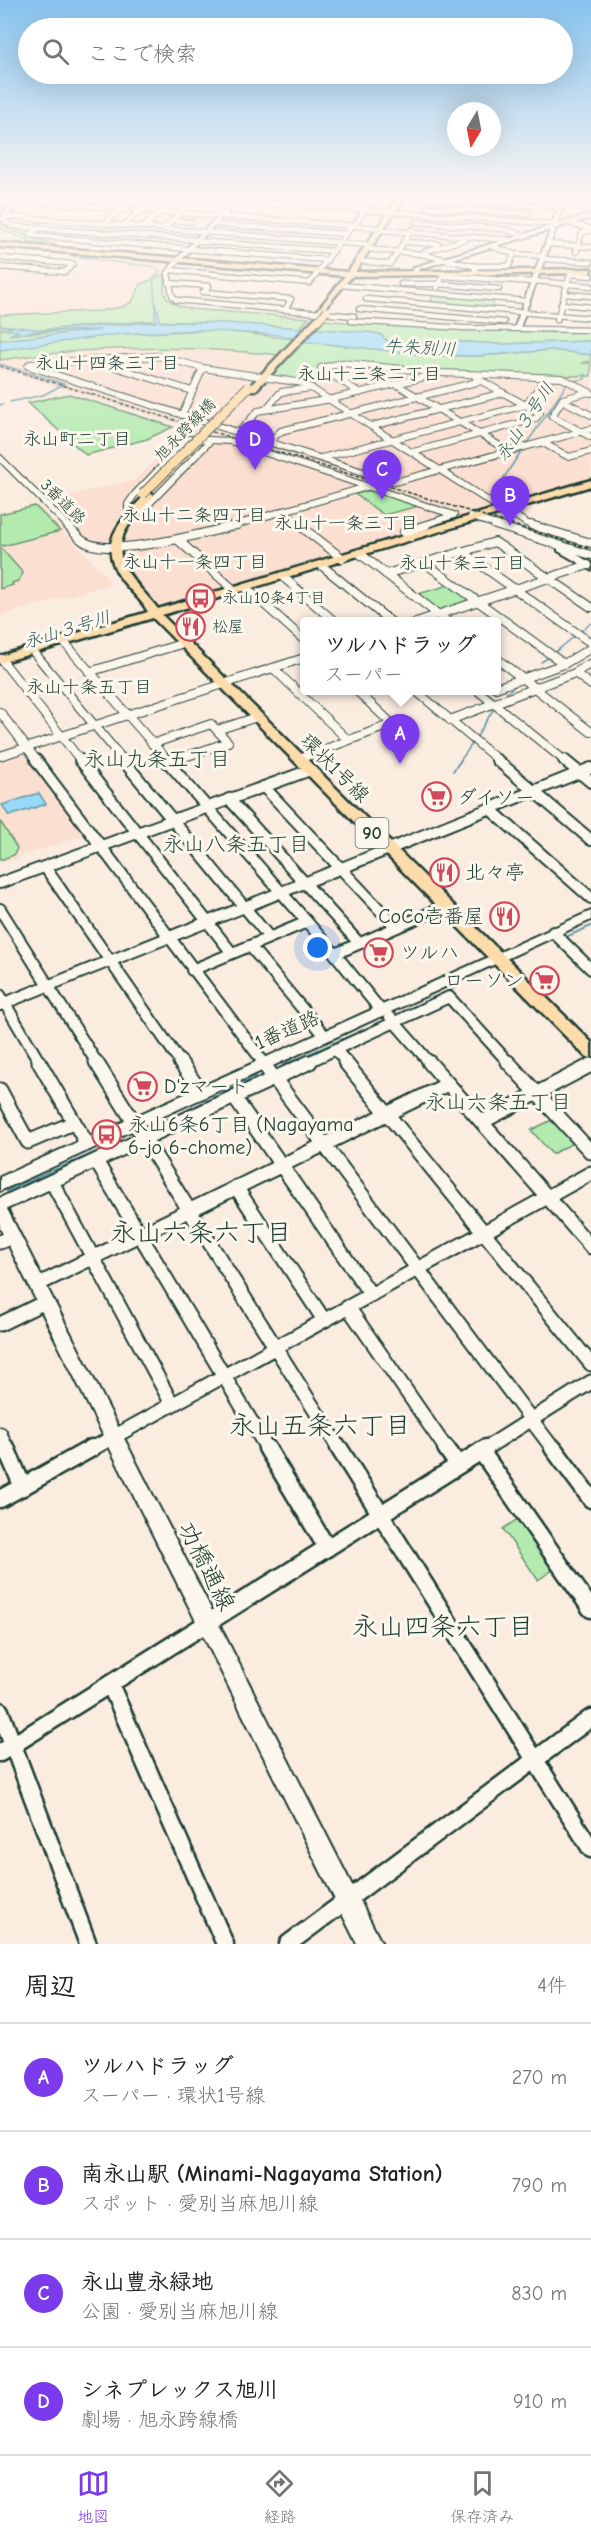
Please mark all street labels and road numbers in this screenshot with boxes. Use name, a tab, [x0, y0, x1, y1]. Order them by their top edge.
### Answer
street label: 旭永跨線橋	[151, 395, 219, 465]
street label: 3番道路	[37, 476, 89, 528]
street label: 環状1号線	[296, 729, 374, 807]
road number: 90	[356, 818, 388, 848]
street label: 1番道路	[251, 1006, 323, 1054]
street label: 功橋通線	[173, 1517, 241, 1615]

